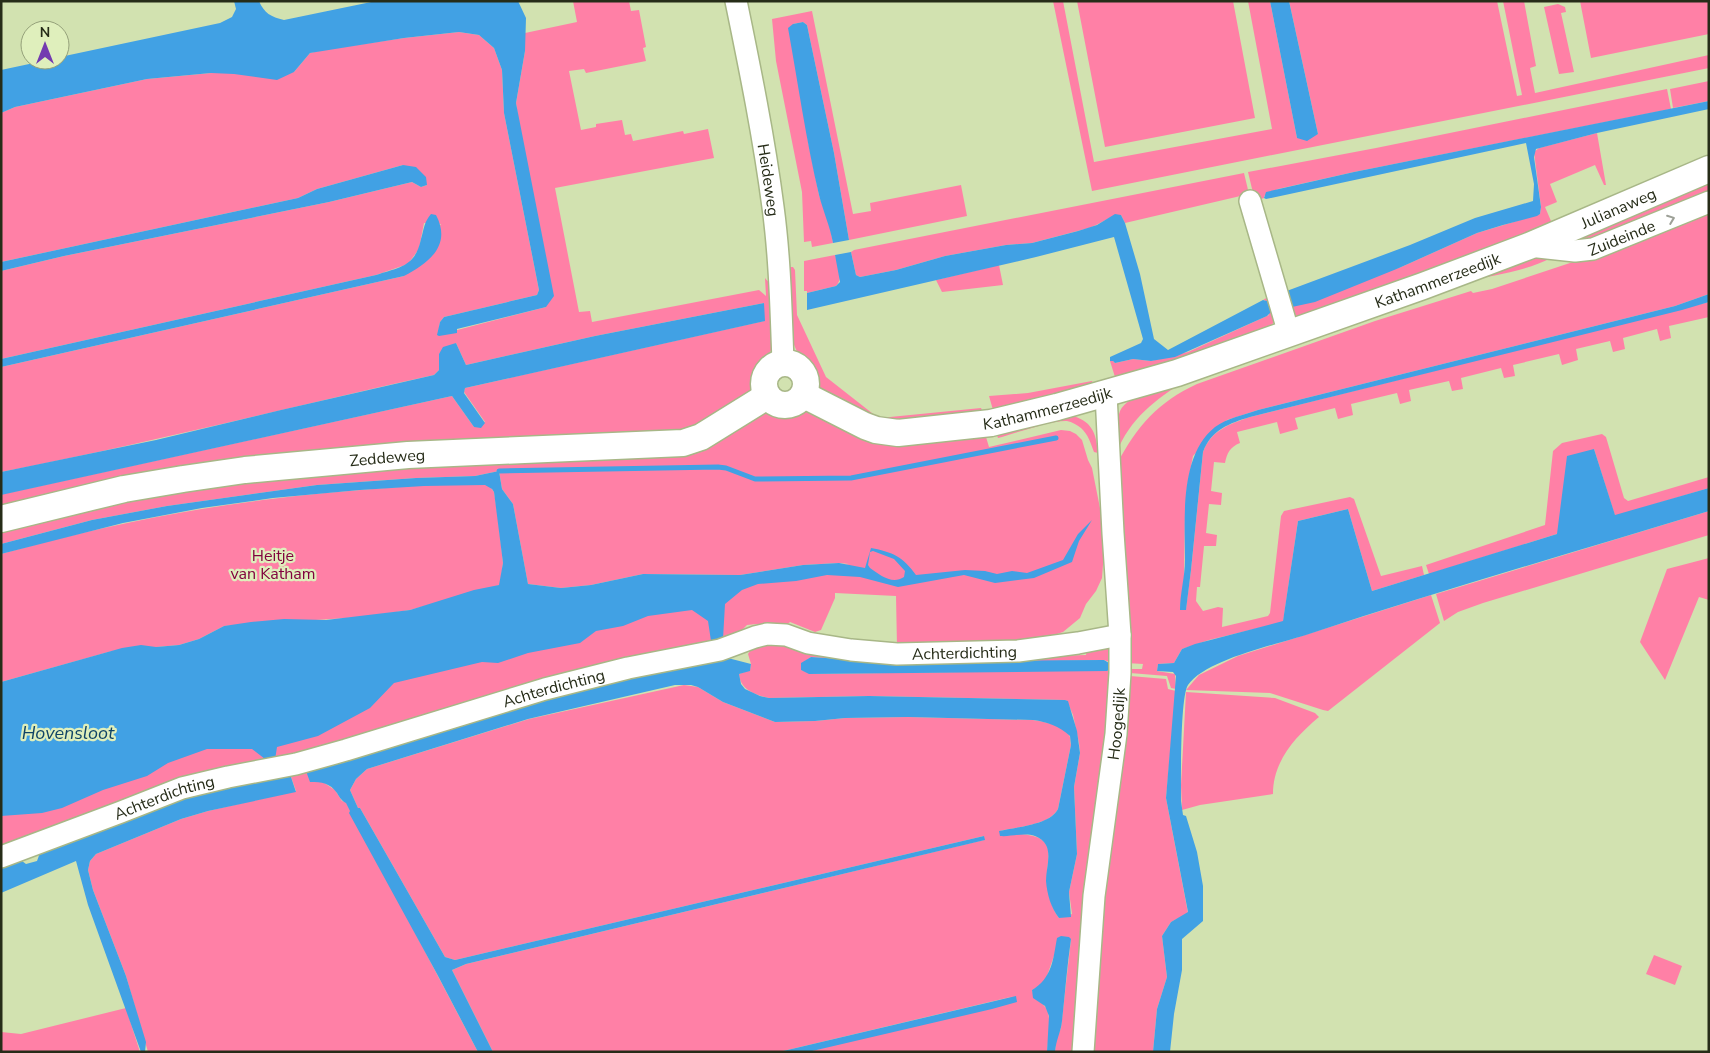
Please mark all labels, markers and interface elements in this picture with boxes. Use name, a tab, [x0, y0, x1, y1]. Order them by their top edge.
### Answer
north arrow	[20, 20, 70, 70]
text: N	[40, 23, 50, 42]
street label: Heideweg	[752, 142, 784, 218]
street label: Julianaweg	[1577, 183, 1660, 235]
one-way arrow	[1666, 214, 1675, 225]
street label: Zuideinde	[1585, 215, 1659, 262]
street label: Kathammerzeedijk	[1372, 247, 1505, 314]
street label: Kathammerzeedijk	[982, 382, 1116, 436]
street label: Zeddeweg	[349, 444, 426, 472]
park label: Heitje van Katham	[230, 545, 316, 585]
street label: Achterdichting	[912, 641, 1017, 666]
street label: Achterdichting	[500, 664, 607, 713]
street label: Hoogedijk	[1103, 686, 1131, 762]
water label: Hovensloot	[22, 721, 115, 745]
street label: Achterdichting	[111, 771, 217, 826]

